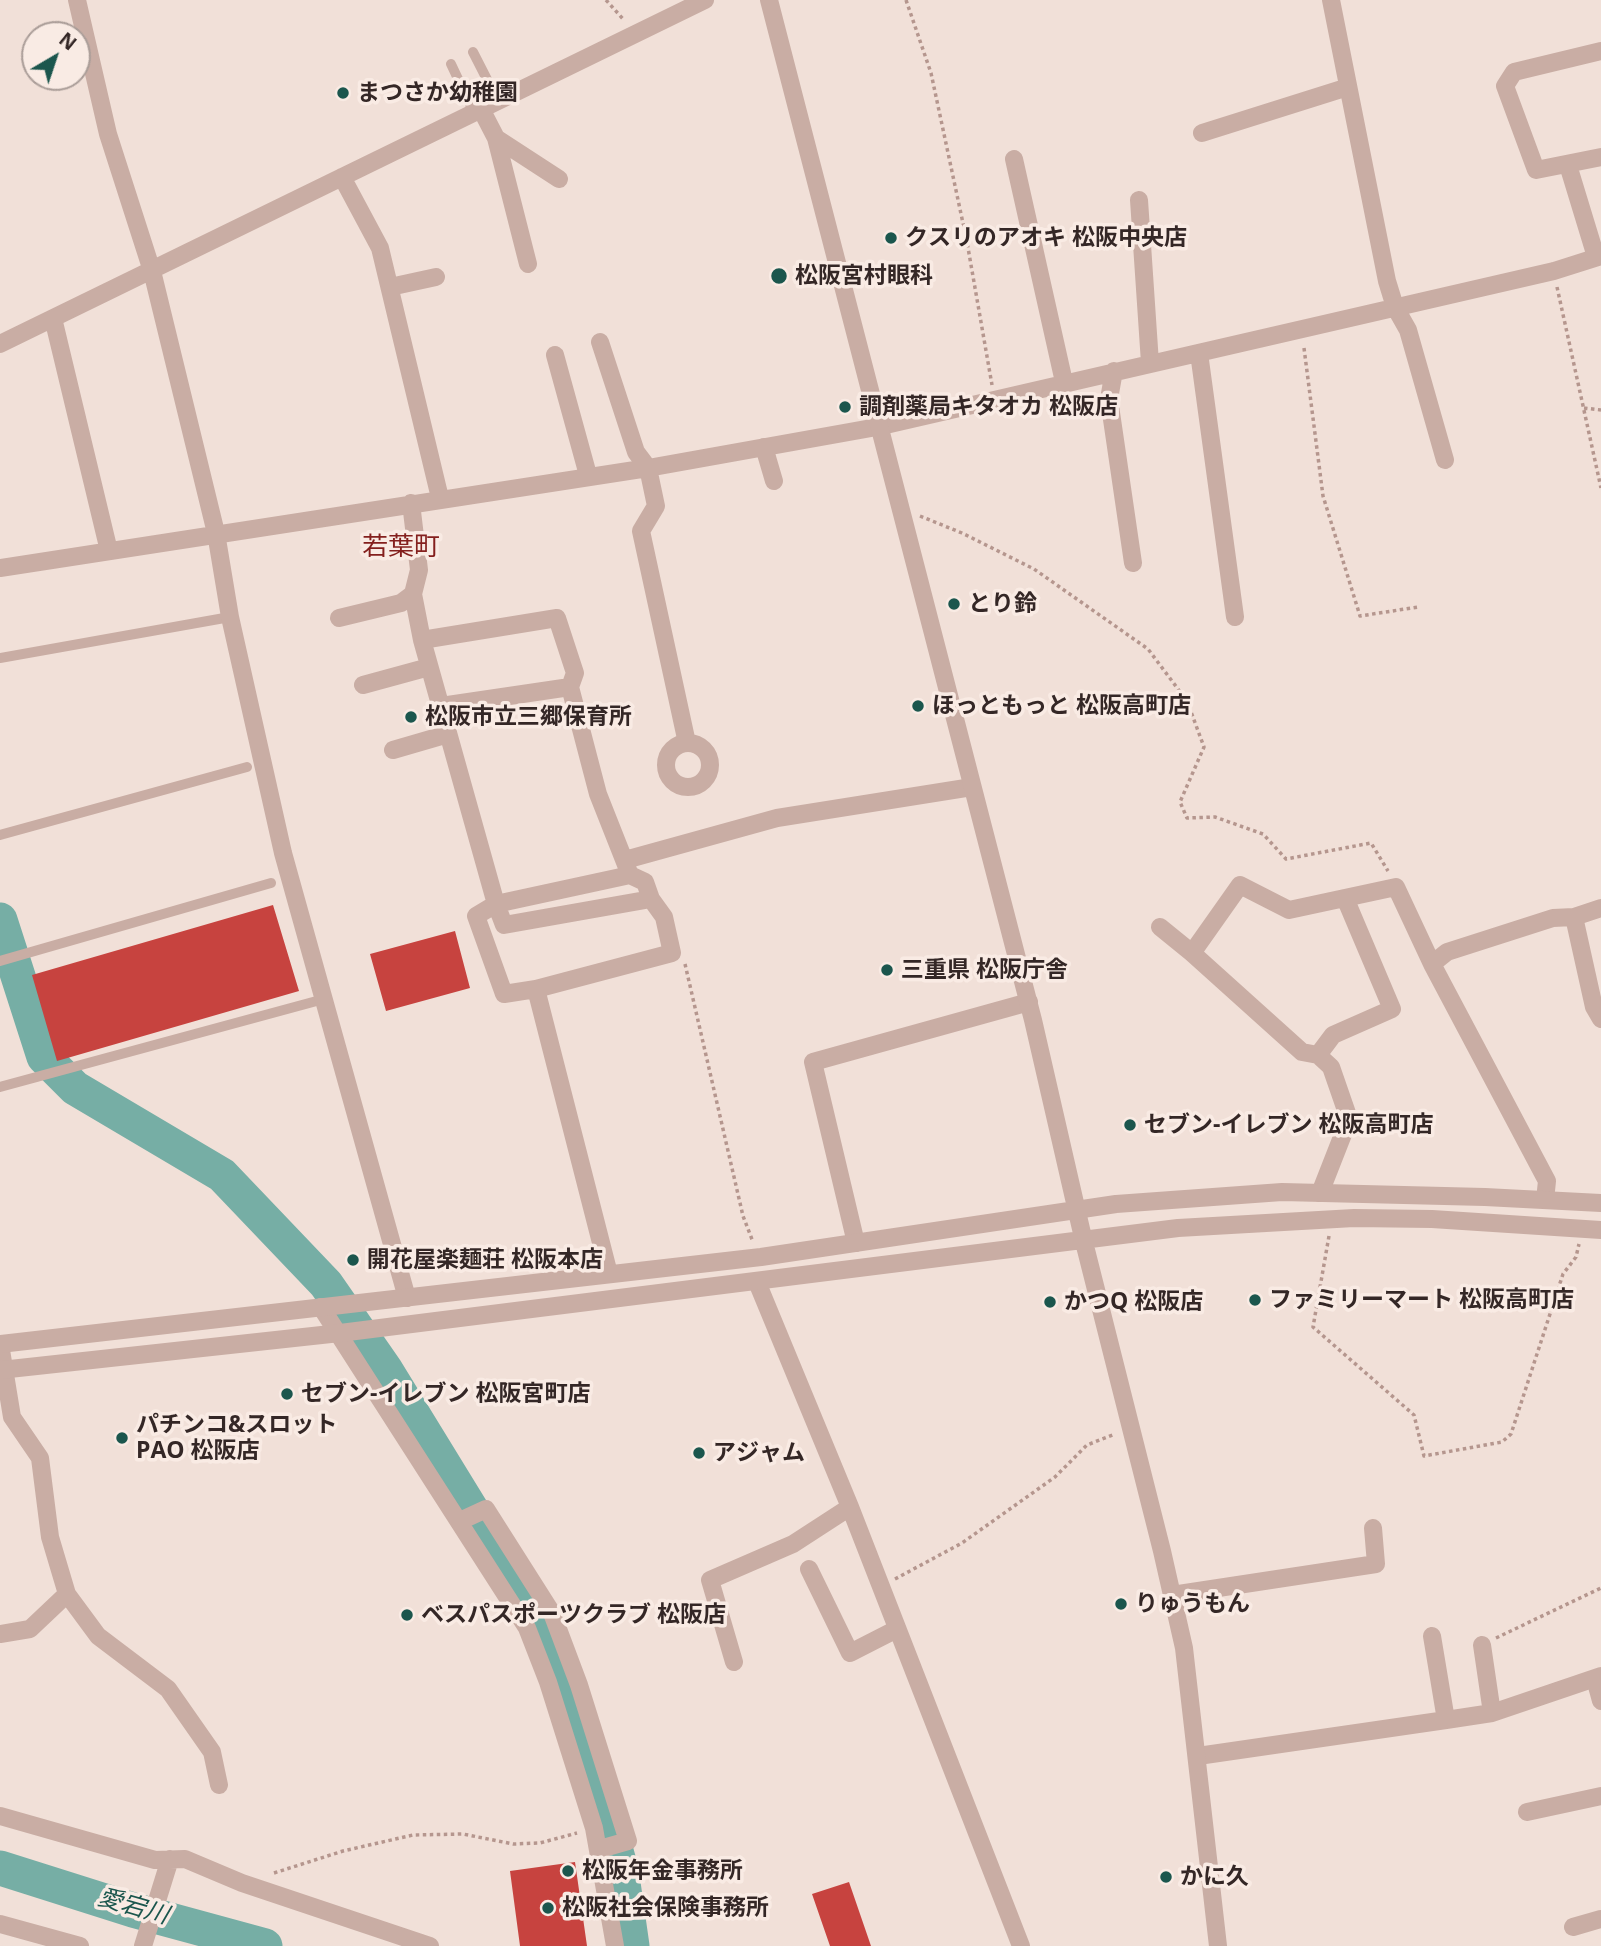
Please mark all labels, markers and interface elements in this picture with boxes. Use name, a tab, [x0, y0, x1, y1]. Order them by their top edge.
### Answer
north arrow	[21, 21, 91, 91]
text: N	[54, 26, 82, 56]
place label: まつさか幼稚園	[357, 79, 518, 107]
marker: まつさか幼稚園	[335, 85, 351, 101]
place label: クスリのアオキ 松阪中央店	[905, 224, 1187, 252]
marker: クスリのアオキ 松阪中央店	[883, 230, 899, 246]
place label: 松阪宮村眼科	[795, 262, 933, 290]
marker: 松阪宮村眼科	[769, 266, 789, 286]
place label: 調剤薬局キタオカ 松阪店	[859, 393, 1118, 421]
marker: 調剤薬局キタオカ 松阪店	[837, 399, 853, 415]
district label: 若葉町	[362, 532, 440, 564]
place label: とり鈴	[968, 590, 1037, 618]
marker: とり鈴	[946, 596, 962, 612]
place label: ほっともっと 松阪高町店	[932, 692, 1191, 720]
marker: ほっともっと 松阪高町店	[910, 698, 926, 714]
place label: 松阪市立三郷保育所	[425, 703, 632, 731]
marker: 松阪市立三郷保育所	[403, 709, 419, 725]
place label: 三重県 松阪庁舎	[901, 956, 1068, 984]
marker: 三重県 松阪庁舎	[879, 962, 895, 978]
place label: セブン-イレブン 松阪高町店	[1144, 1111, 1433, 1139]
marker: セブン-イレブン 松阪高町店	[1122, 1117, 1138, 1133]
place label: 開花屋楽麺荘 松阪本店	[367, 1246, 603, 1274]
marker: 開花屋楽麺荘 松阪本店	[345, 1252, 361, 1268]
place label: ファミリーマート 松阪高町店	[1269, 1286, 1574, 1314]
place label: かつQ 松阪店	[1064, 1288, 1203, 1316]
marker: ファミリーマート 松阪高町店	[1247, 1292, 1263, 1308]
marker: かつQ 松阪店	[1042, 1294, 1058, 1310]
place label: セブン-イレブン 松阪宮町店	[301, 1380, 590, 1408]
marker: セブン-イレブン 松阪宮町店	[279, 1386, 295, 1402]
place label: パチンコ&スロット PAO 松阪店	[136, 1411, 337, 1465]
marker: パチンコ&スロット PAO 松阪店	[114, 1430, 130, 1446]
place label: アジャム	[713, 1439, 805, 1467]
marker: アジャム	[691, 1445, 707, 1461]
place label: りゅうもん	[1135, 1590, 1250, 1618]
marker: りゅうもん	[1113, 1596, 1129, 1612]
place label: ベスパスポーツクラブ 松阪店	[421, 1601, 726, 1629]
marker: ベスパスポーツクラブ 松阪店	[399, 1607, 415, 1623]
place label: 松阪年金事務所	[582, 1857, 743, 1885]
marker: 松阪年金事務所	[560, 1863, 576, 1879]
place label: かに久	[1180, 1863, 1249, 1891]
marker: かに久	[1158, 1869, 1174, 1885]
water label: 愛宕川	[94, 1883, 172, 1931]
place label: 松阪社会保険事務所	[562, 1894, 769, 1922]
marker: 松阪社会保険事務所	[540, 1900, 556, 1916]

